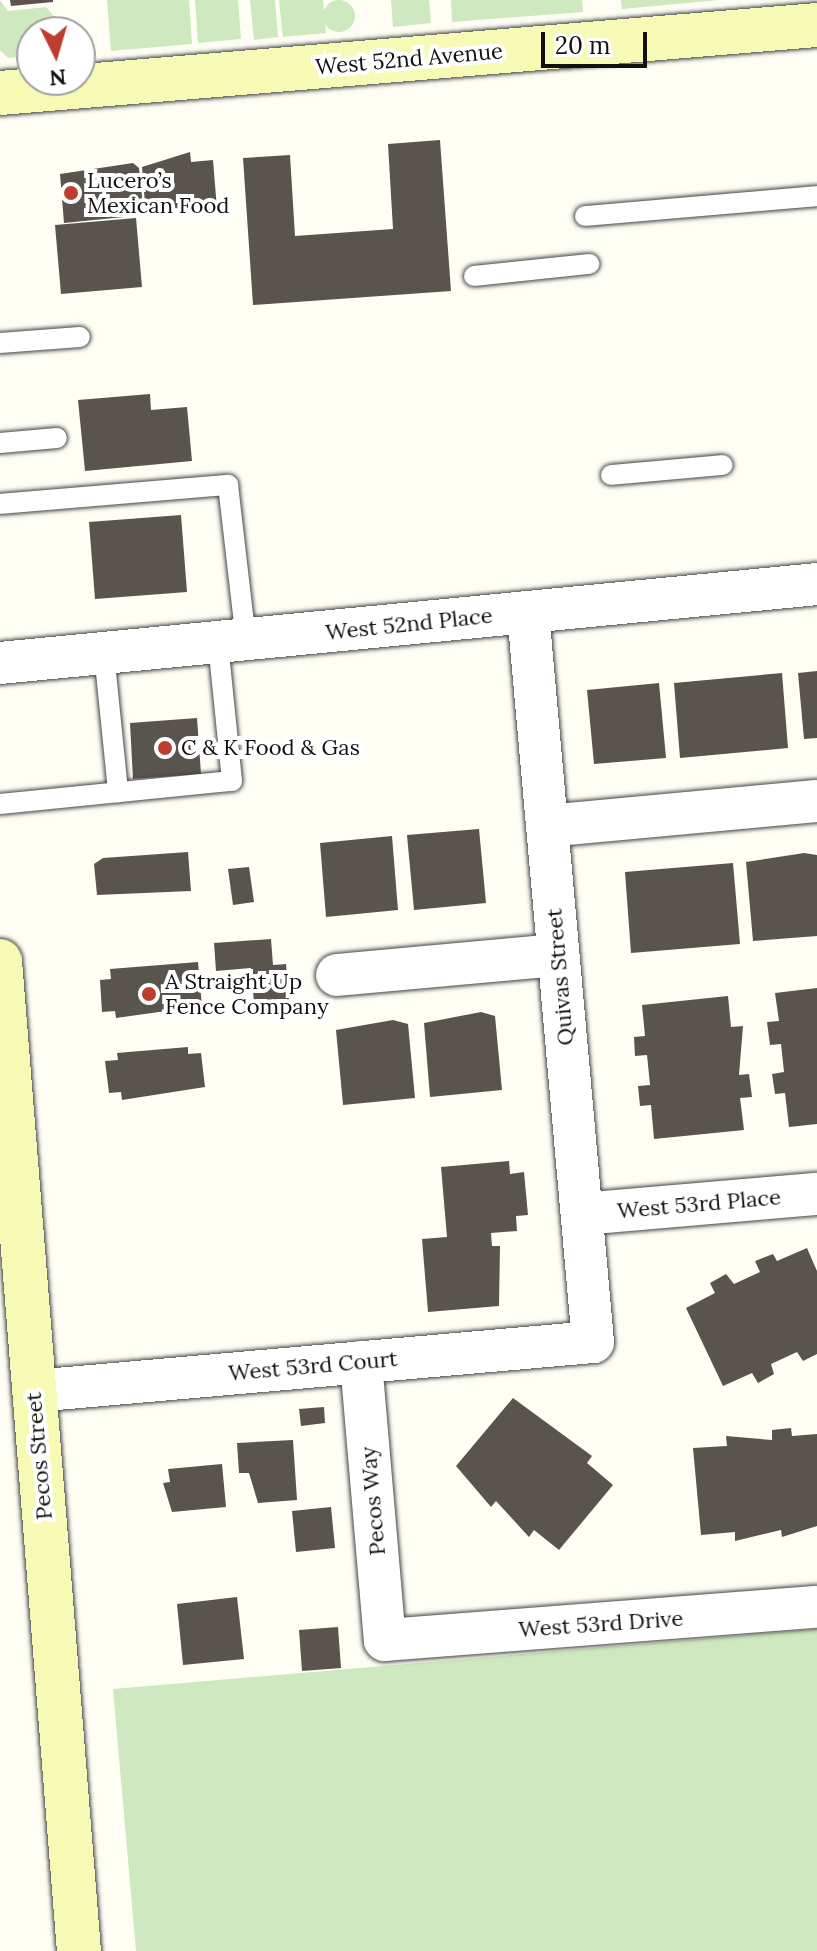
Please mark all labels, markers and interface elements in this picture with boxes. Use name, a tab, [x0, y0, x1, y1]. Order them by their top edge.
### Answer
north arrow	[16, 16, 96, 96]
scale bar	[545, 16, 651, 66]
text: 20 m	[555, 30, 611, 61]
street label: West 52nd Avenue	[314, 38, 504, 80]
text: N	[48, 63, 68, 93]
place label: Lucero’s Mexican Food	[87, 167, 229, 218]
marker: Lucero’s Mexican Food	[62, 184, 80, 202]
street label: West 52nd Place	[324, 602, 494, 646]
place label: C & K Food & Gas	[181, 735, 360, 761]
marker: C & K Food & Gas	[156, 739, 174, 757]
street label: Quivas Street	[541, 907, 579, 1047]
place label: A Straight Up Fence Company	[165, 968, 329, 1020]
marker: A Straight Up Fence Company	[140, 985, 158, 1003]
street label: West 53rd Place	[616, 1184, 782, 1224]
street label: West 53rd Court	[227, 1345, 399, 1387]
street label: Pecos Street	[20, 1391, 58, 1521]
street label: Pecos Way	[355, 1445, 391, 1557]
street label: West 53rd Drive	[518, 1605, 684, 1643]

